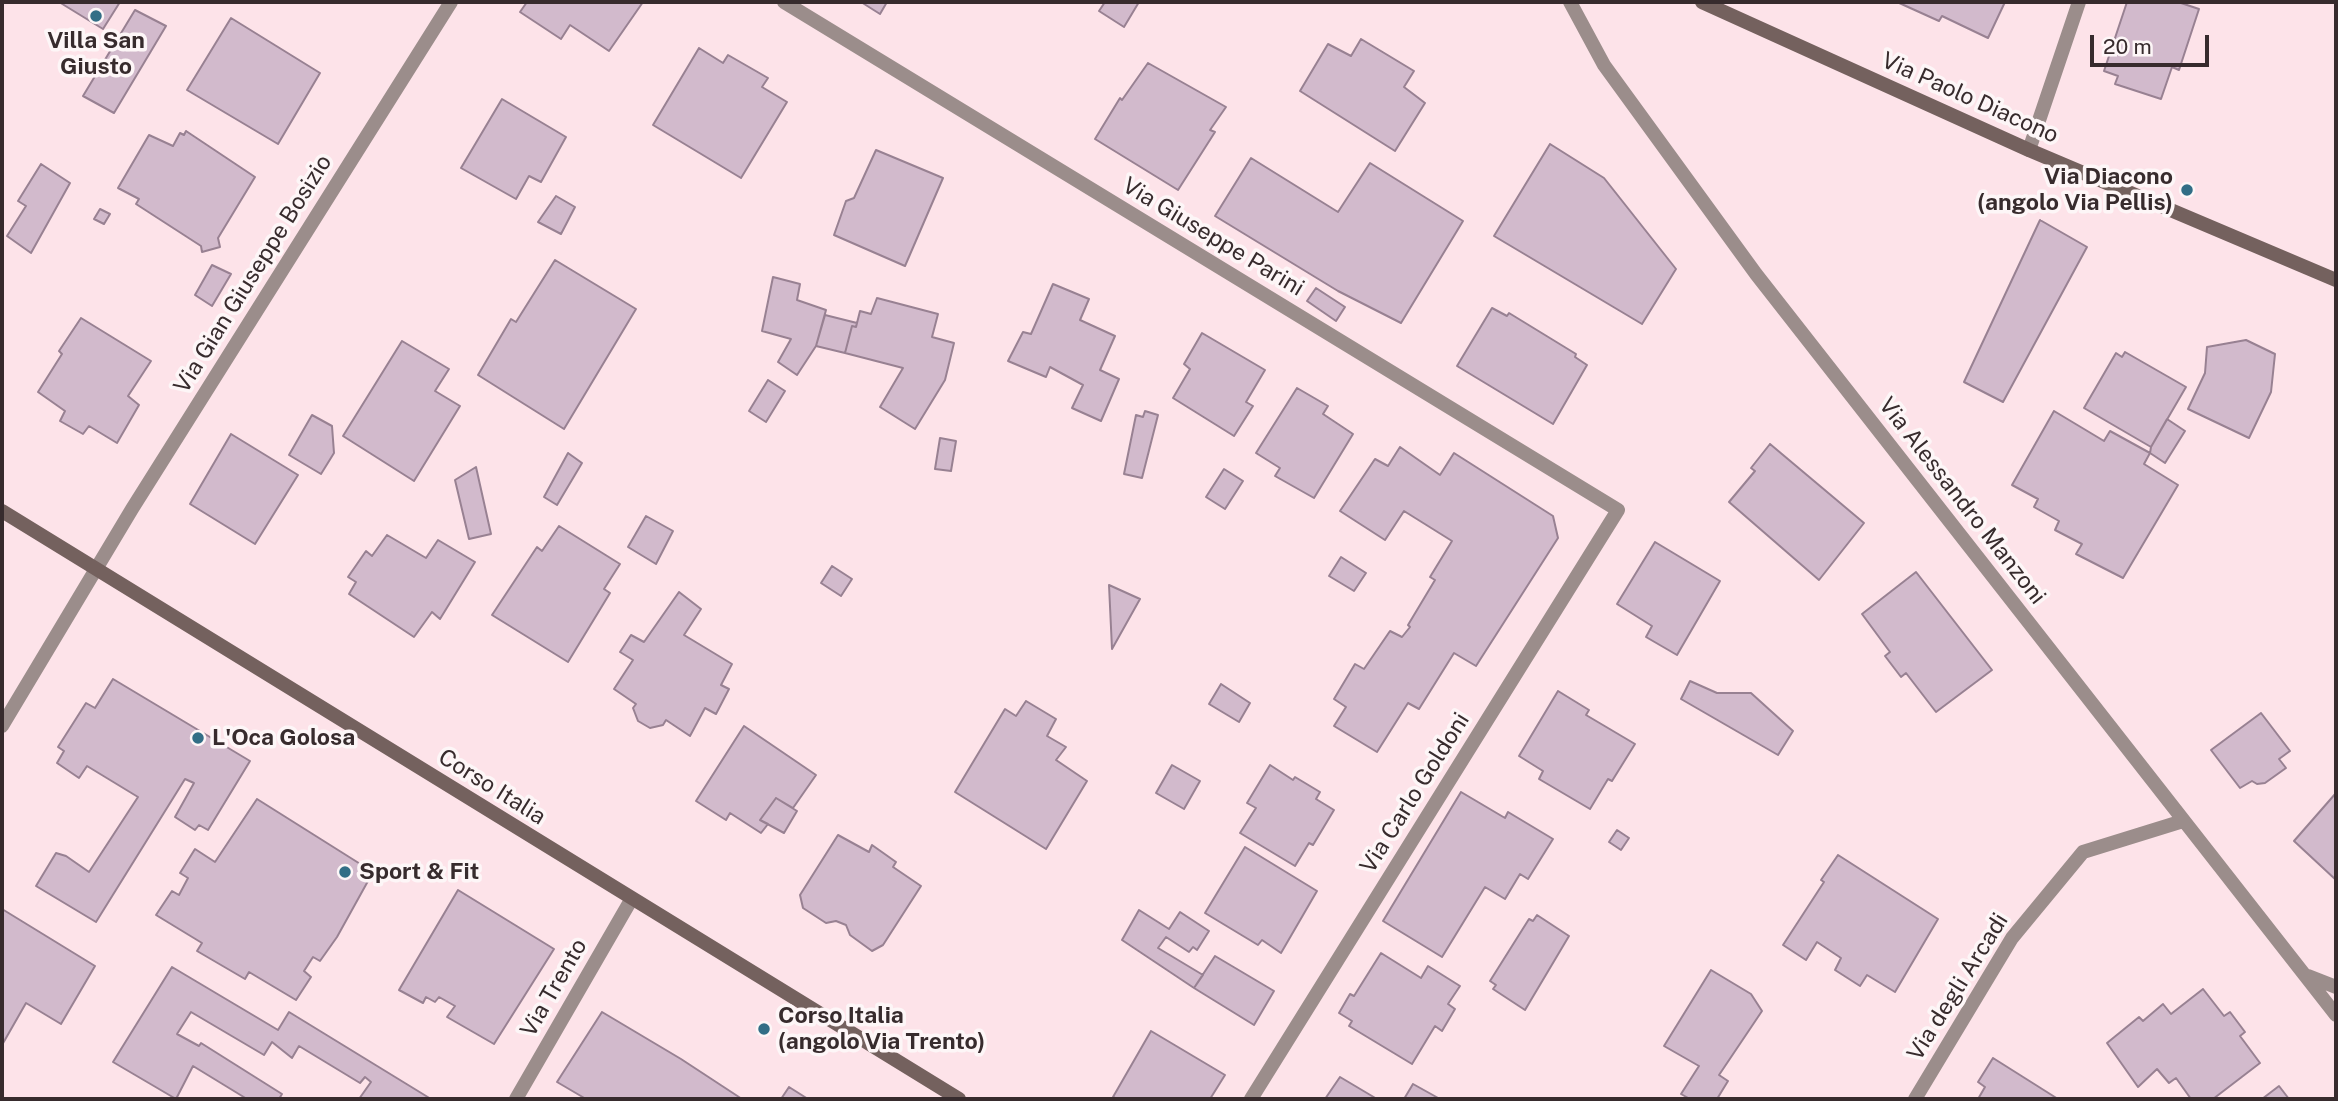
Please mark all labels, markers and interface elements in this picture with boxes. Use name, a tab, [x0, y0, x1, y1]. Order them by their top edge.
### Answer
marker: Villa San Giusto	[88, 8, 104, 24]
scale bar	[2093, 21, 2212, 65]
place label: Villa San Giusto	[47, 27, 145, 81]
text: 20 m	[2103, 34, 2152, 59]
street label: Via Paolo Diacono	[1877, 47, 2063, 149]
street label: Via Gian Giuseppe Bosizio	[168, 150, 338, 398]
place label: Via Diacono (angolo Via Pellis)	[1977, 163, 2173, 217]
street label: Via Giuseppe Parini	[1117, 172, 1309, 302]
marker: Via Diacono (angolo Via Pellis)	[2179, 182, 2195, 198]
street label: Via Alessandro Manzoni	[1873, 392, 2051, 610]
street label: Via Carlo Goldoni	[1355, 708, 1475, 878]
place label: L'Oca Golosa	[212, 724, 355, 752]
marker: L'Oca Golosa	[190, 730, 206, 746]
street label: Corso Italia	[433, 743, 551, 831]
place label: Sport & Fit	[359, 858, 479, 886]
marker: Sport & Fit	[337, 864, 353, 880]
street label: Via degli Arcadi	[1902, 908, 2014, 1066]
street label: Via Trento	[515, 934, 593, 1042]
place label: Corso Italia (angolo Via Trento)	[778, 1002, 985, 1056]
marker: Corso Italia (angolo Via Trento)	[756, 1021, 772, 1037]

